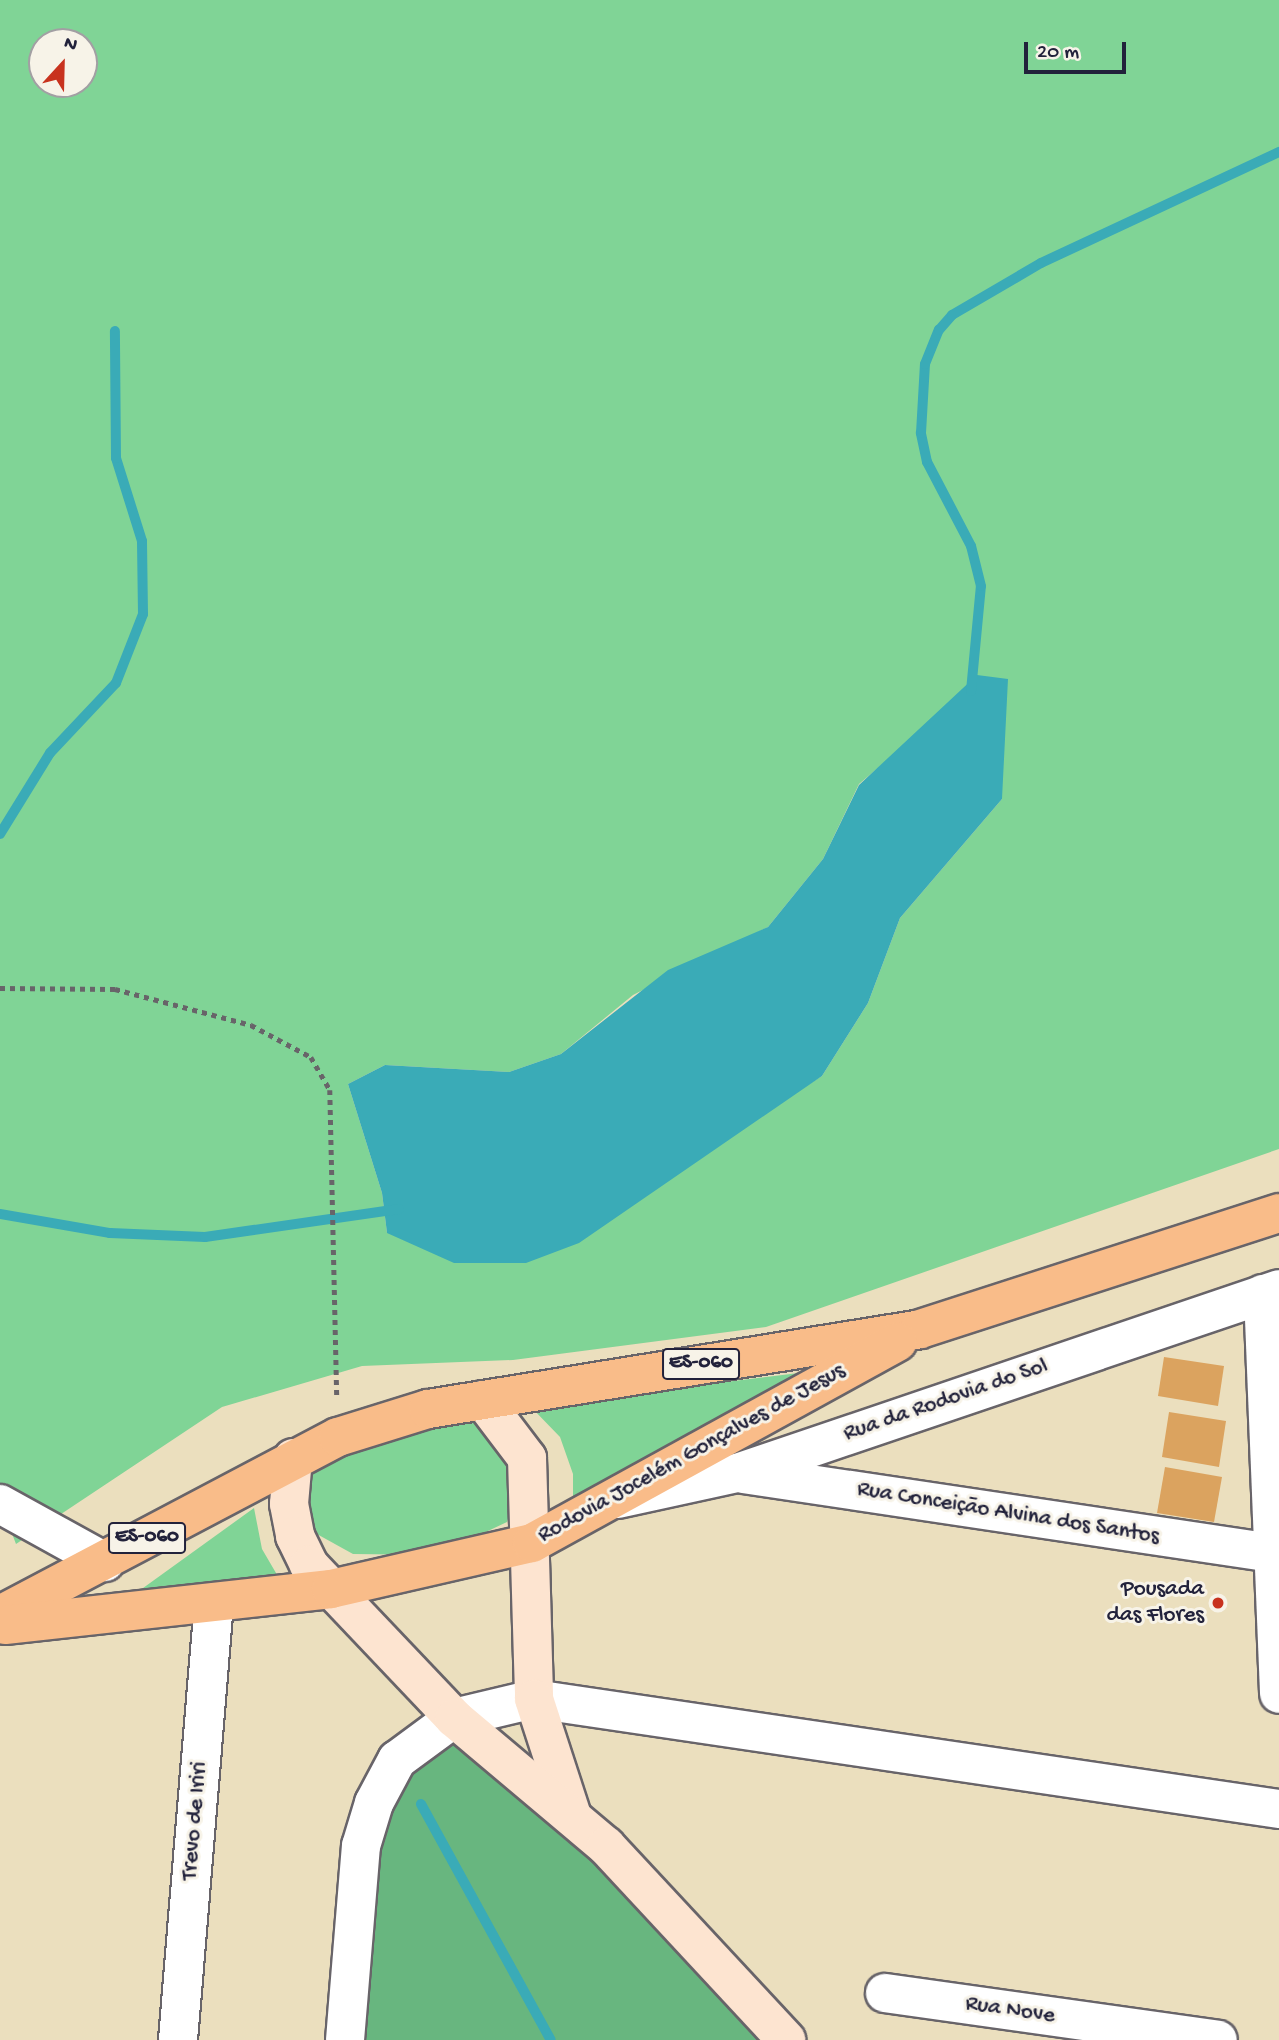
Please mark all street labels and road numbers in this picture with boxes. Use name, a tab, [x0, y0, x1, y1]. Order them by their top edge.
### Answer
road number: ES-060	[661, 1346, 741, 1382]
street label: Rua da Rodovia do Sol	[840, 1353, 1052, 1449]
street label: Rodovia Jocelém Gonçalves de Jesus	[534, 1358, 850, 1550]
street label: Rua Conceição Alvina dos Santos	[855, 1476, 1161, 1552]
road number: ES-060	[107, 1520, 187, 1556]
street label: Trevo de Iriri	[177, 1761, 215, 1881]
street label: Rua Nove	[964, 1991, 1056, 2031]

